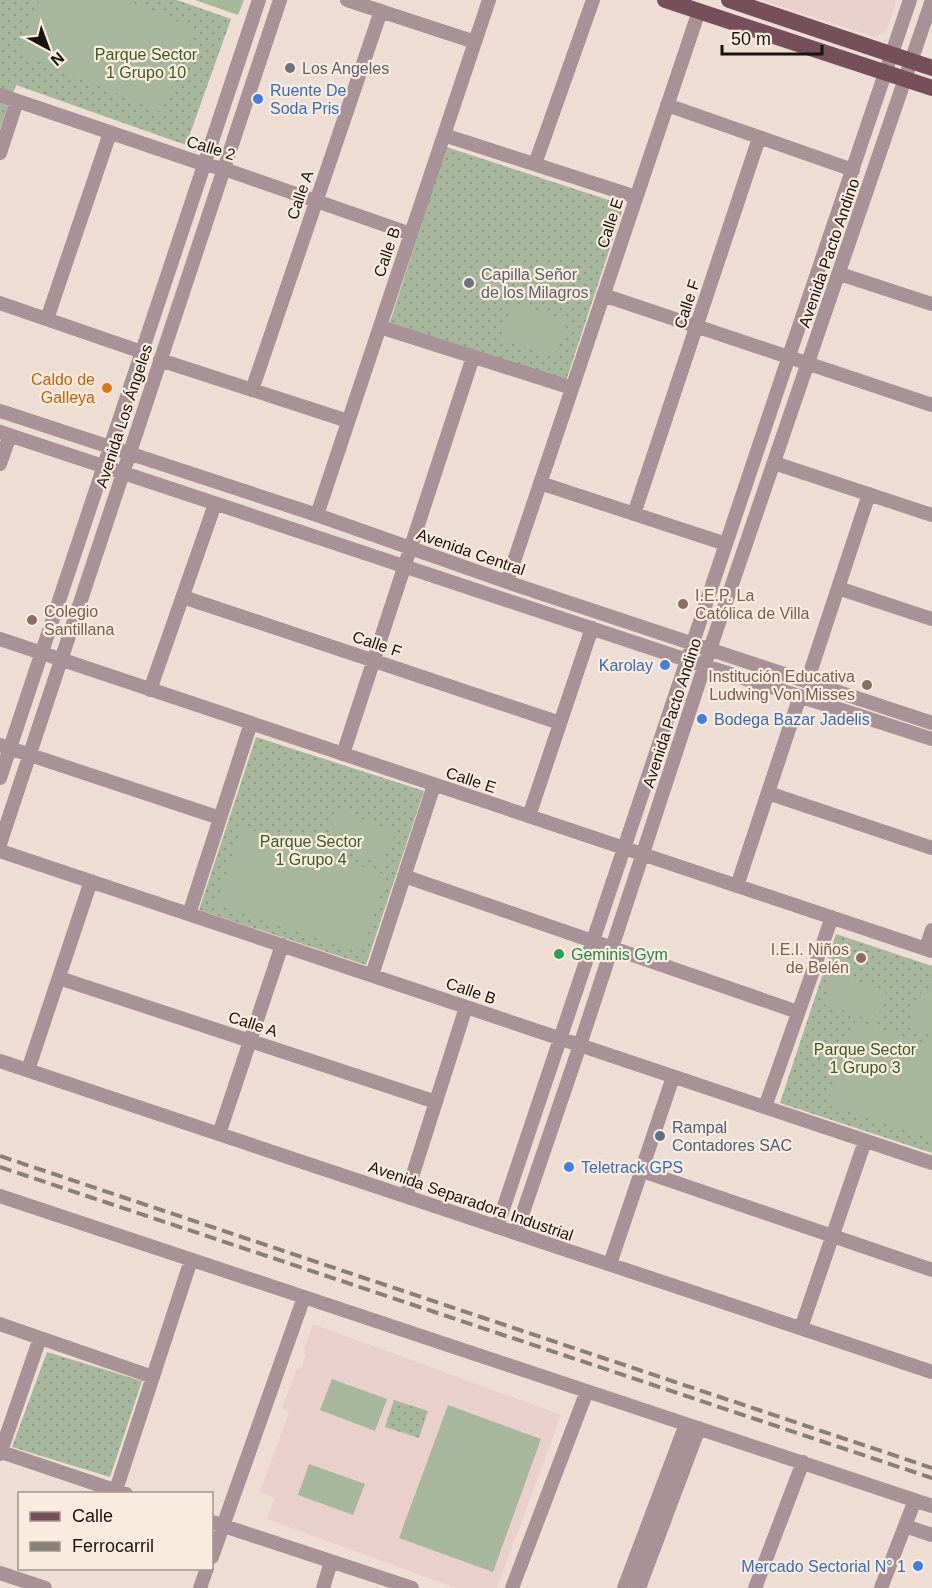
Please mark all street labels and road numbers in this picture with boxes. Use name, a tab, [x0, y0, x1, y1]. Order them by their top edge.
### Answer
street label: Calle 2	[185, 133, 237, 163]
street label: Calle A	[284, 168, 316, 222]
street label: Avenida Pacto Andino	[796, 176, 863, 330]
street label: Calle E	[594, 196, 626, 250]
street label: Calle B	[371, 225, 403, 279]
street label: Calle F	[671, 277, 703, 331]
street label: Avenida Los Ángeles	[92, 342, 155, 490]
street label: Avenida Central	[415, 525, 527, 579]
street label: Calle F	[350, 628, 404, 660]
street label: Avenida Pacto Andino	[640, 636, 704, 790]
street label: Calle E	[444, 764, 498, 796]
street label: Calle B	[444, 975, 498, 1007]
street label: Calle A	[226, 1008, 280, 1040]
street label: Avenida Separadora Industrial	[367, 1158, 575, 1244]

